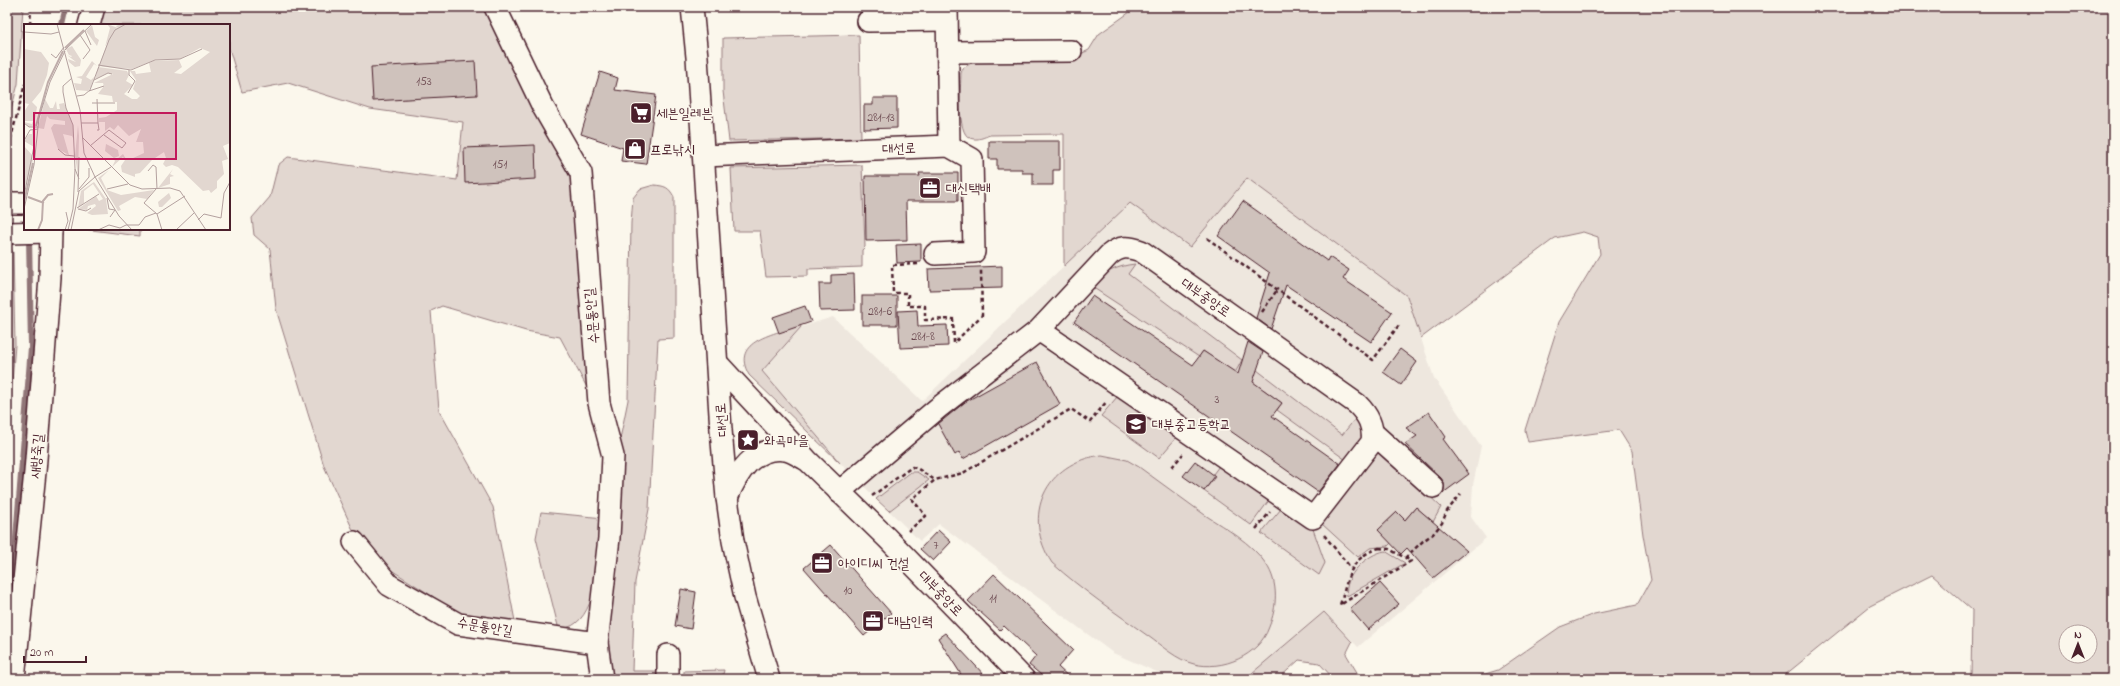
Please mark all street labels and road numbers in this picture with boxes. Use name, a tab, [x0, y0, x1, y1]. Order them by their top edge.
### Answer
street label: 대선로	[882, 138, 916, 161]
street label: 대부중앙로	[1176, 273, 1234, 323]
street label: 수문통안길	[580, 286, 605, 345]
street label: 대선로	[711, 402, 734, 437]
street label: 새방죽길	[25, 432, 50, 479]
street label: 대부중앙로	[913, 566, 967, 622]
street label: 수문통안길	[455, 612, 515, 643]

